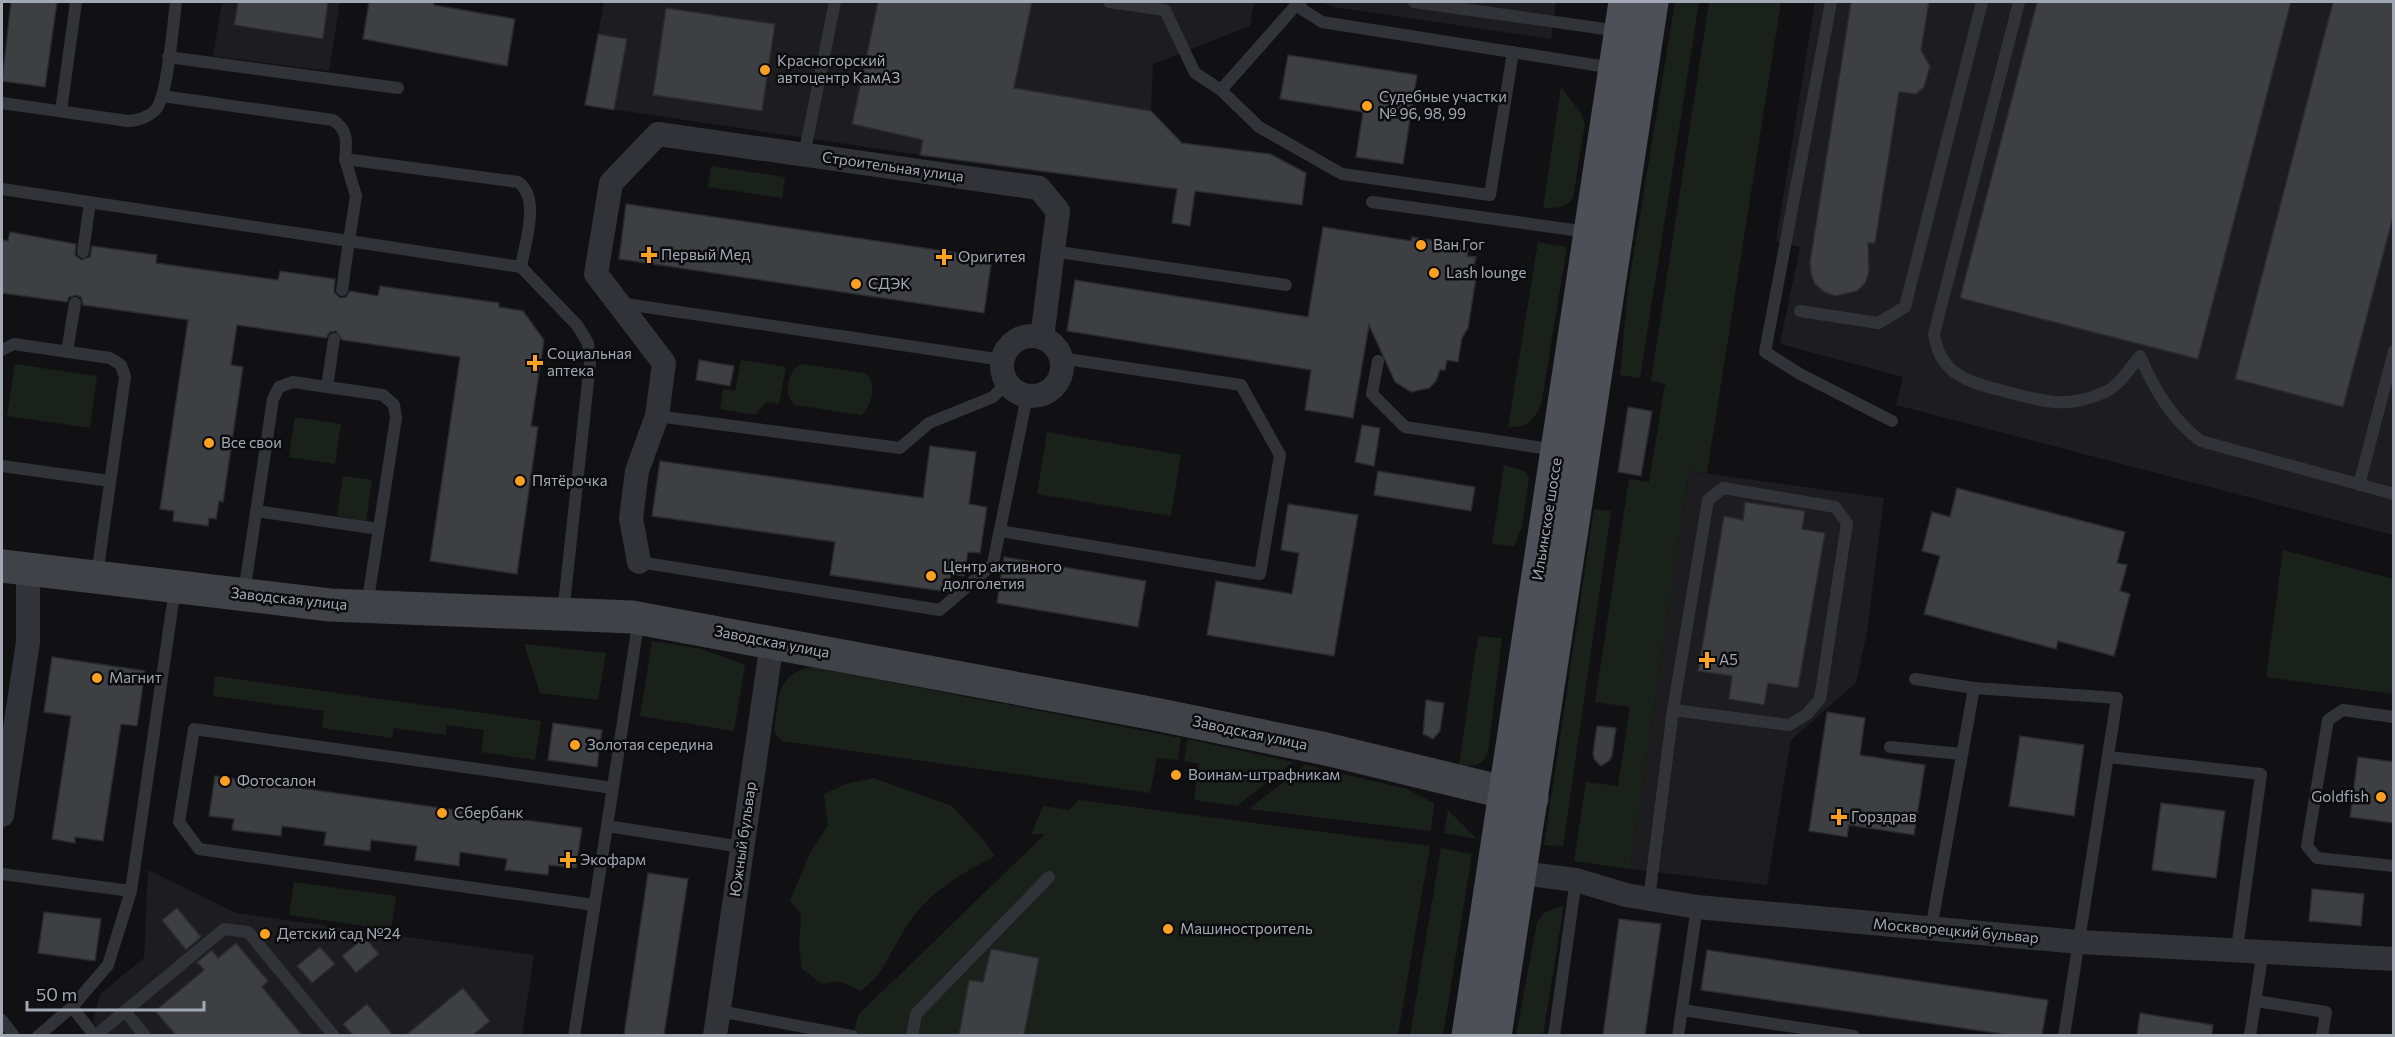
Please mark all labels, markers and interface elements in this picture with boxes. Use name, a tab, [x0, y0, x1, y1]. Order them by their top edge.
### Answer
place label: Красногорский автоцентр КамАЗ	[777, 51, 900, 86]
marker: Красногорский автоцентр КамАЗ	[758, 63, 772, 77]
place label: Судебные участки № 96, 98, 99	[1379, 87, 1507, 122]
marker: Судебные участки № 96, 98, 99	[1360, 99, 1374, 113]
street label: Строительная улица	[821, 147, 965, 185]
place label: Ван Гог	[1433, 235, 1485, 253]
marker: Ван Гог	[1414, 238, 1428, 252]
place label: Первый Мед	[661, 245, 750, 263]
place label: Оригитея	[958, 247, 1026, 265]
marker: Первый Мед	[642, 248, 656, 262]
marker: Оригитея	[935, 248, 953, 266]
place label: Lash lounge	[1446, 263, 1526, 281]
marker: Lash lounge	[1427, 266, 1441, 280]
place label: СДЭК	[868, 274, 910, 292]
marker: СДЭК	[849, 277, 863, 291]
place label: Социальная аптека	[547, 344, 632, 379]
marker: Социальная аптека	[528, 356, 542, 370]
place label: Все свои	[221, 433, 282, 451]
marker: Все свои	[202, 436, 216, 450]
street label: Ильинское шоссе	[1527, 456, 1565, 581]
place label: Пятёрочка	[532, 471, 607, 489]
marker: Пятёрочка	[513, 474, 527, 488]
place label: Центр активного долголетия	[943, 557, 1062, 592]
marker: Центр активного долголетия	[924, 569, 938, 583]
street label: Заводская улица	[230, 583, 348, 613]
street label: Заводская улица	[713, 621, 831, 661]
place label: А5	[1719, 650, 1738, 668]
marker: А5	[1700, 653, 1714, 667]
place label: Магнит	[109, 668, 162, 686]
marker: Магнит	[90, 671, 104, 685]
street label: Заводская улица	[1191, 711, 1309, 753]
place label: Золотая середина	[587, 735, 713, 753]
marker: Золотая середина	[568, 738, 582, 752]
place label: Воинам-штрафникам	[1188, 765, 1340, 783]
marker: Воинам-штрафникам	[1169, 768, 1183, 782]
place label: Фотосалон	[237, 771, 316, 789]
marker: Фотосалон	[218, 774, 232, 788]
street label: Южный бульвар	[725, 780, 759, 898]
place label: Goldfish	[2311, 787, 2369, 805]
marker: Goldfish	[2374, 790, 2388, 804]
place label: Сбербанк	[454, 803, 524, 821]
marker: Сбербанк	[435, 806, 449, 820]
place label: Горздрав	[1851, 807, 1917, 825]
marker: Горздрав	[1832, 810, 1846, 824]
place label: Экофарм	[580, 850, 646, 868]
marker: Экофарм	[561, 853, 575, 867]
street label: Москворецкий бульвар	[1873, 914, 2040, 946]
place label: Машиностроитель	[1180, 919, 1313, 937]
marker: Машиностроитель	[1161, 922, 1175, 936]
place label: Детский сад №24	[277, 924, 401, 942]
marker: Детский сад №24	[258, 927, 272, 941]
scale bar	[27, 974, 204, 1012]
text: 50 m	[36, 983, 77, 1005]

